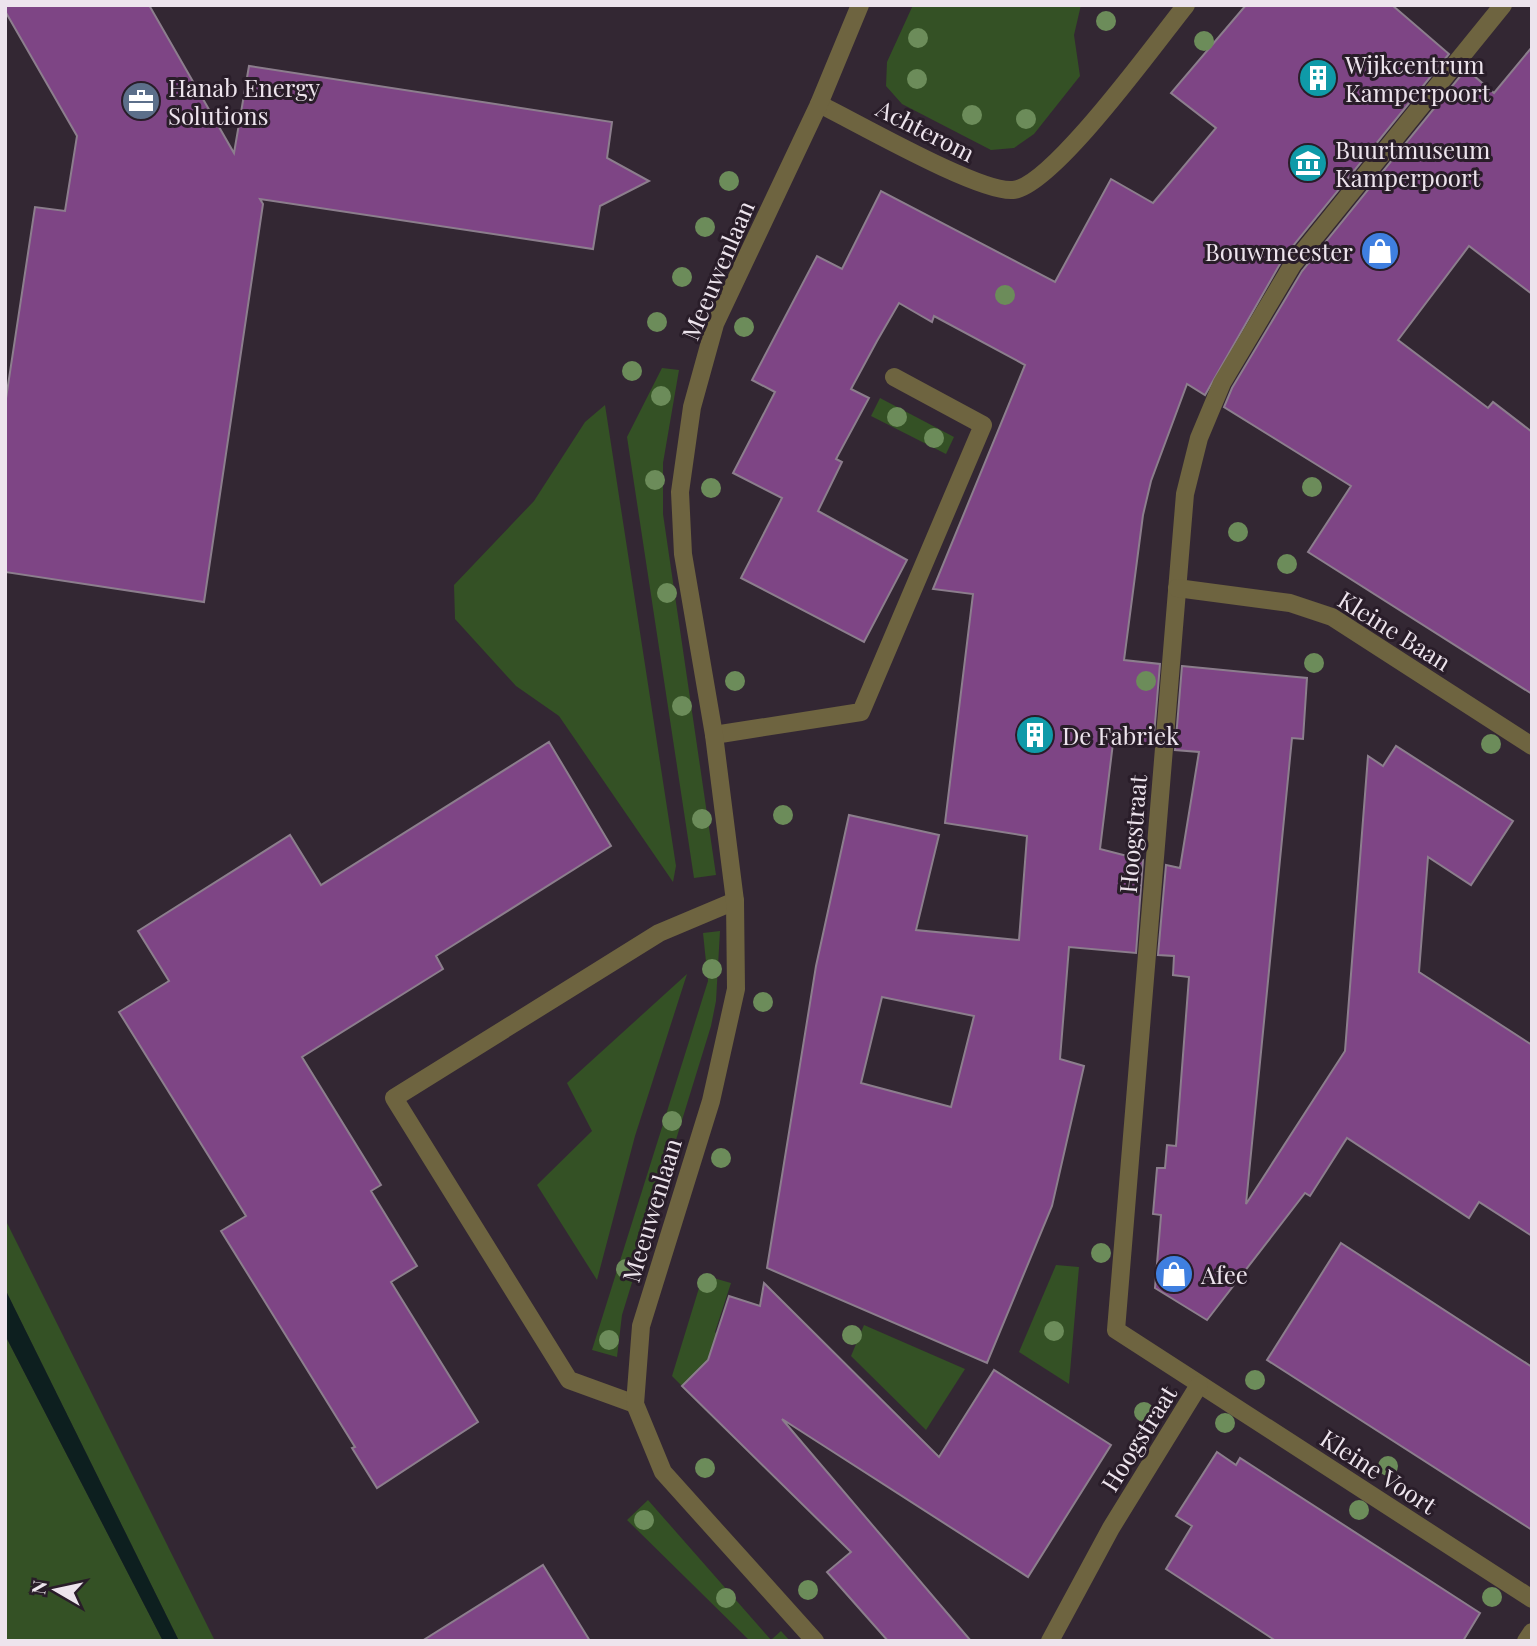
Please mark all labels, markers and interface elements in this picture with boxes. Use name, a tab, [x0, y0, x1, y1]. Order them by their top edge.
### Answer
place label: Wijkcentrum Kamperpoort	[1344, 48, 1491, 108]
building icon: Wijkcentrum Kamperpoort	[1297, 57, 1339, 99]
place label: Hanab Energy Solutions	[168, 71, 320, 131]
office icon: Hanab Energy Solutions	[120, 80, 162, 122]
street label: Achterom	[871, 91, 981, 168]
place label: Buurtmuseum Kamperpoort	[1335, 133, 1490, 193]
museum icon: Buurtmuseum Kamperpoort	[1287, 142, 1329, 184]
street label: Meeuwenlaan	[673, 195, 761, 345]
shop icon: Bouwmeester	[1359, 230, 1401, 272]
place label: Bouwmeester	[1205, 235, 1353, 267]
street label: Kleine Baan	[1333, 583, 1457, 677]
building icon: De Fabriek	[1014, 714, 1056, 756]
place label: De Fabriek	[1062, 719, 1180, 751]
street label: Hoogstraat	[1111, 773, 1153, 895]
street label: Meeuwenlaan	[614, 1134, 688, 1286]
shop icon: Afee	[1153, 1253, 1195, 1295]
place label: Afee	[1200, 1258, 1248, 1290]
street label: Hoogstraat	[1093, 1379, 1183, 1497]
street label: Kleine Voort	[1315, 1422, 1444, 1521]
north arrow	[21, 1555, 91, 1625]
text: N	[24, 1578, 52, 1596]

